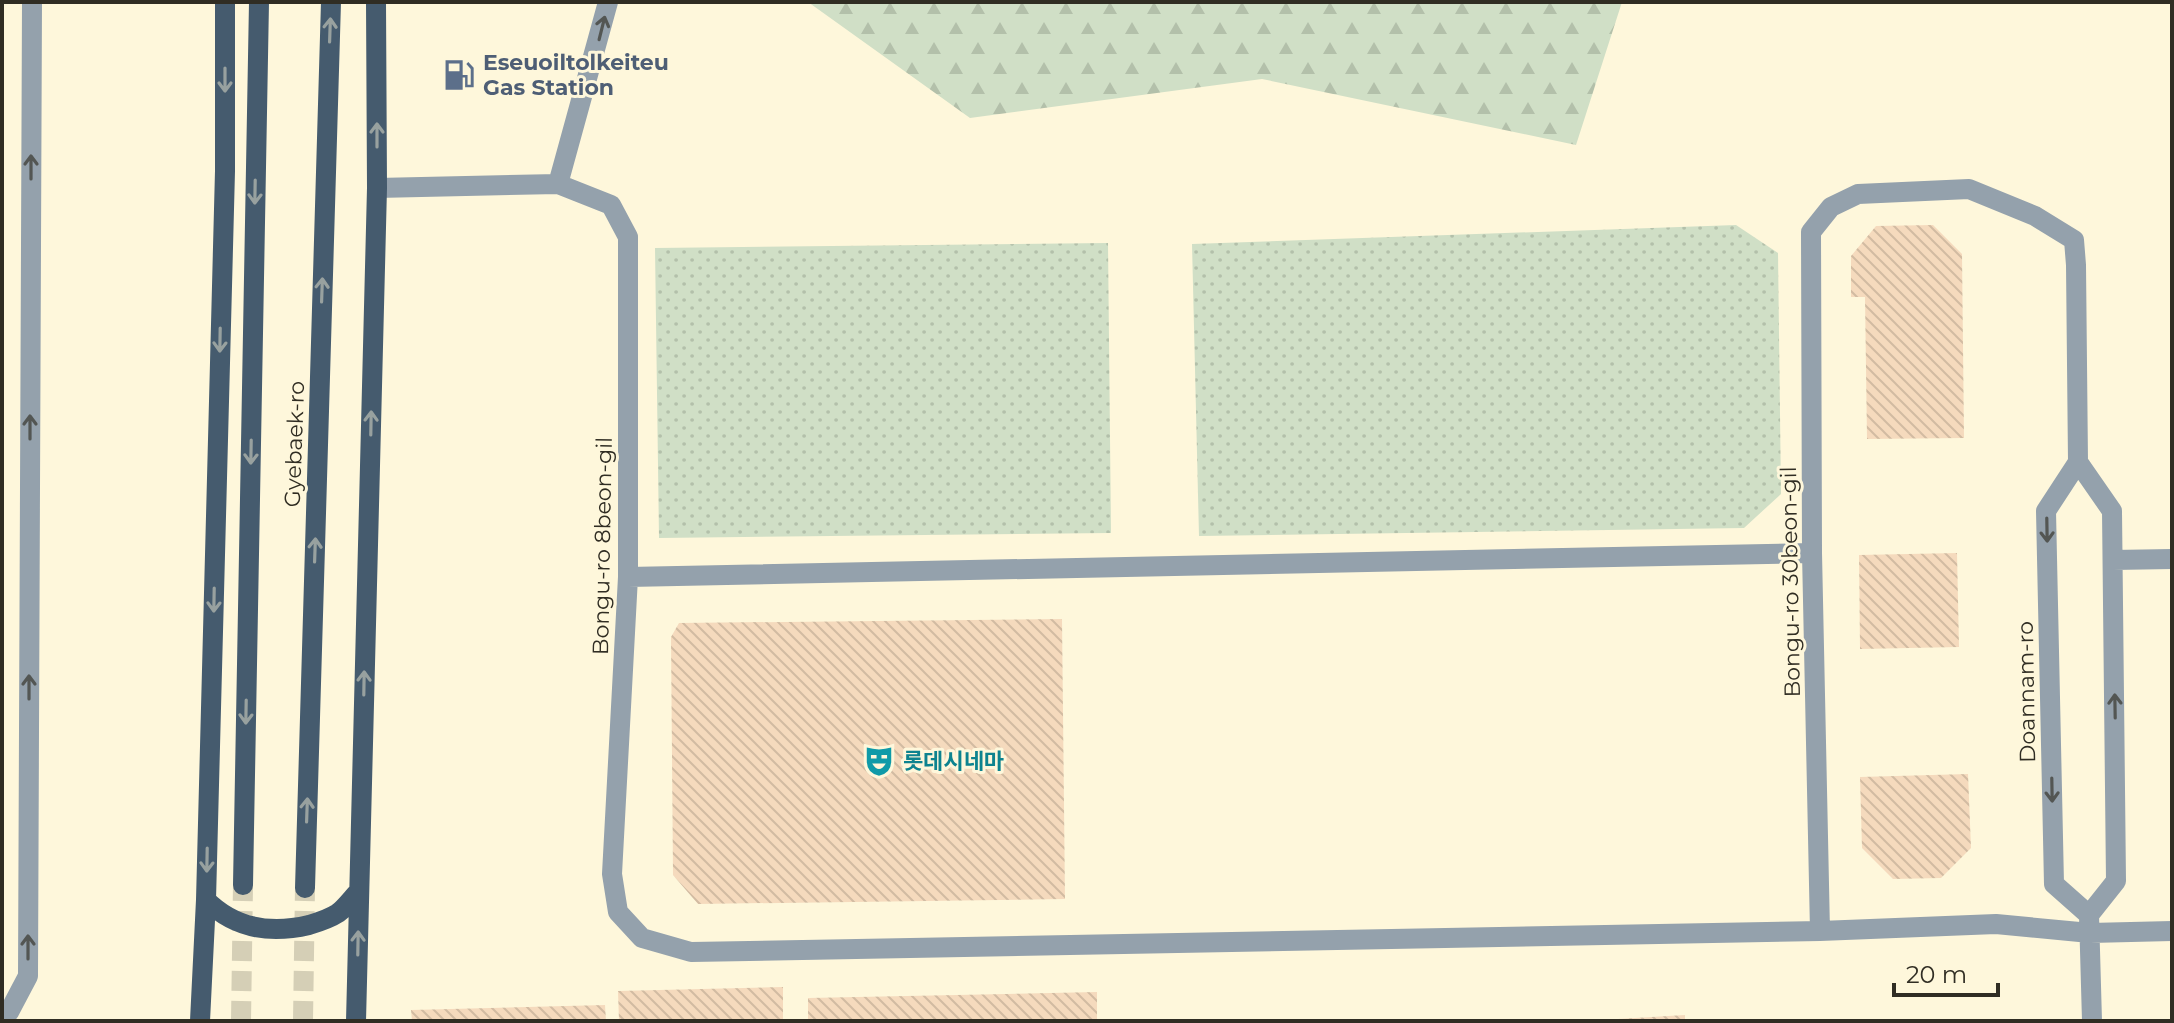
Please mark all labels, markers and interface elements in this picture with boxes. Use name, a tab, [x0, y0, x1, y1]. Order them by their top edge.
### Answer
one-way arrow	[595, 16, 610, 42]
one-way arrow	[322, 17, 338, 44]
place label: Eseuoiltolkeiteu Gas Station	[483, 49, 669, 101]
fuel station icon: Eseuoiltolkeiteu Gas Station	[442, 58, 476, 92]
one-way arrow	[217, 66, 233, 93]
one-way arrow	[369, 122, 384, 149]
one-way arrow	[23, 154, 39, 181]
one-way arrow	[248, 178, 263, 205]
one-way arrow	[315, 277, 330, 304]
one-way arrow	[213, 326, 228, 353]
street label: Gyebaek-ro	[279, 380, 310, 508]
one-way arrow	[363, 410, 379, 437]
one-way arrow	[22, 414, 38, 441]
street label: Bongu-ro 8beon-gil	[587, 437, 618, 655]
one-way arrow	[243, 438, 258, 465]
street label: Bongu-ro 30beon-gil	[1775, 466, 1806, 698]
one-way arrow	[2039, 516, 2055, 543]
one-way arrow	[307, 537, 322, 564]
one-way arrow	[206, 586, 222, 613]
street label: Doannam-ro	[2012, 621, 2041, 763]
one-way arrow	[357, 670, 372, 697]
one-way arrow	[21, 674, 37, 701]
one-way arrow	[2107, 693, 2122, 720]
one-way arrow	[238, 698, 254, 725]
theatre icon: 롯데시네마	[862, 744, 896, 778]
place label: 롯데시네마	[903, 748, 1004, 775]
one-way arrow	[2044, 776, 2060, 803]
one-way arrow	[299, 797, 314, 824]
one-way arrow	[200, 846, 215, 873]
one-way arrow	[350, 930, 366, 957]
one-way arrow	[20, 934, 36, 961]
scale bar	[1894, 947, 1998, 997]
text: 20 m	[1906, 960, 1967, 989]

